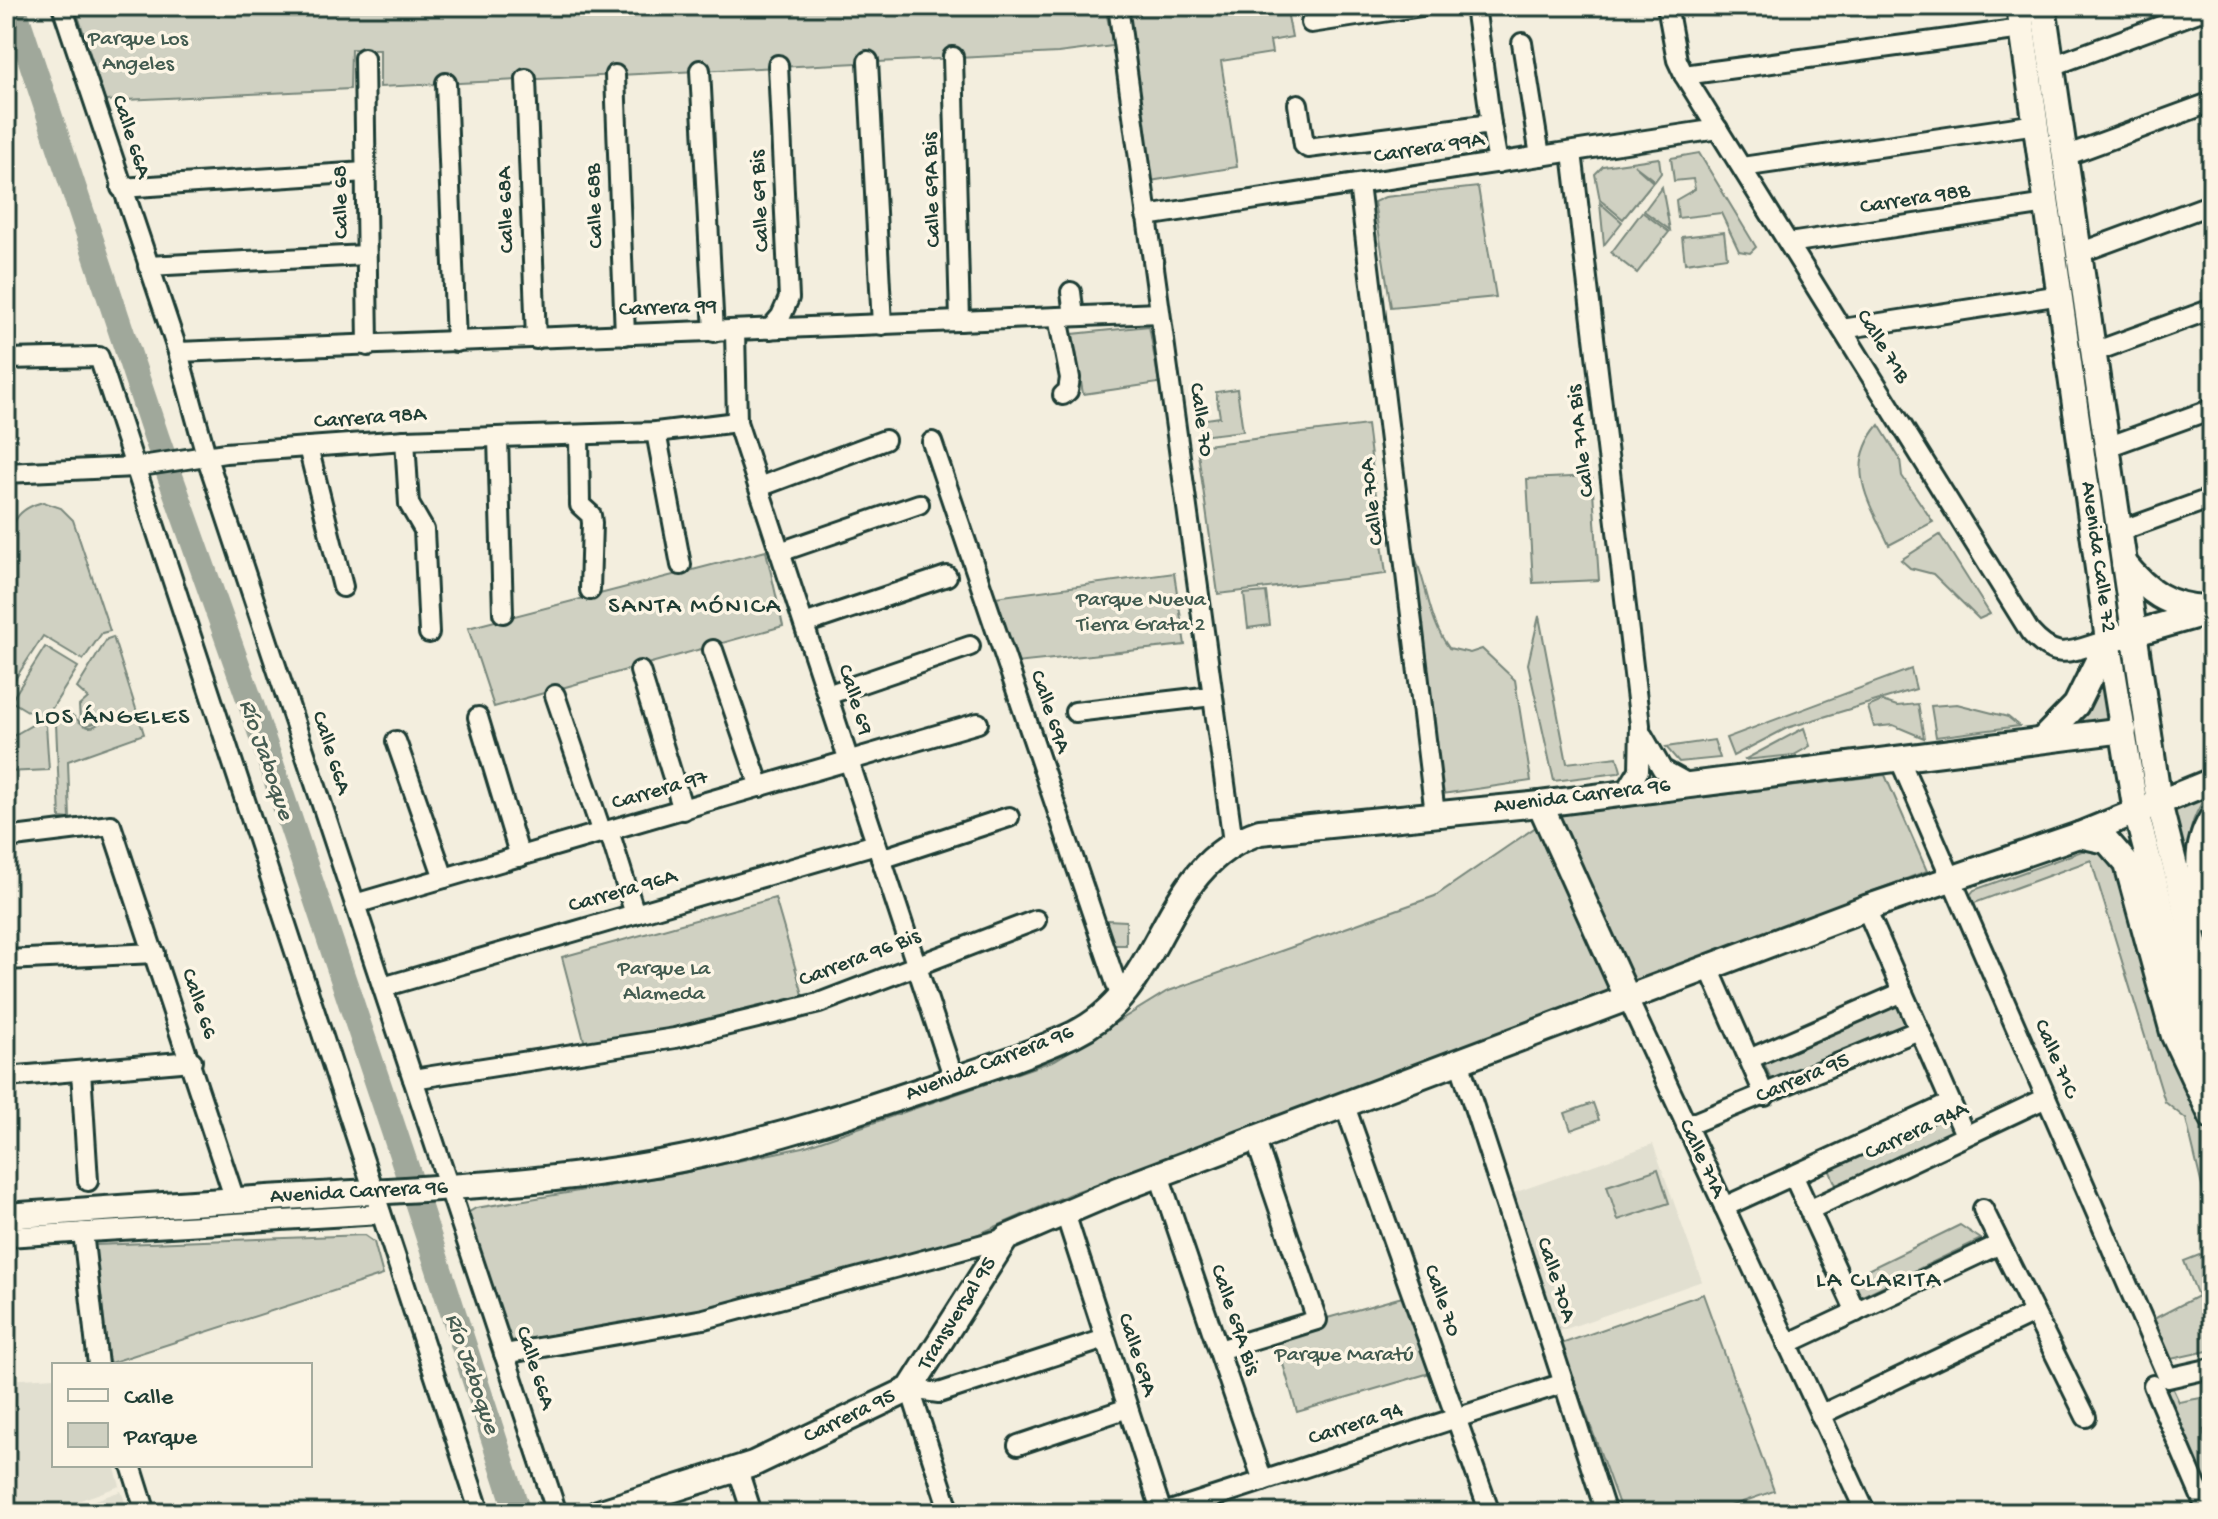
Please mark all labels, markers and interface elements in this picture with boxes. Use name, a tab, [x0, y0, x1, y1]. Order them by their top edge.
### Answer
park label: Parque Los Angeles	[87, 27, 189, 78]
street label: Calle 66A	[104, 92, 156, 183]
street label: Carrera 99A	[1372, 127, 1487, 171]
street label: Calle 69A Bis	[918, 131, 948, 248]
street label: Calle 69 Bis	[745, 149, 777, 253]
street label: Calle 68B	[582, 162, 610, 249]
street label: Calle 68	[328, 165, 356, 239]
street label: Calle 68A	[492, 165, 522, 254]
street label: Carrera 98B	[1858, 178, 1972, 221]
street label: Carrera 99	[618, 294, 718, 324]
street label: Calle 71B	[1849, 305, 1915, 389]
street label: Calle 70	[1182, 381, 1218, 459]
street label: Calle 71A Bis	[1562, 382, 1602, 499]
street label: Carrera 98A	[313, 402, 428, 436]
street label: Calle 70A	[1355, 456, 1391, 547]
street label: Avenida Calle 72	[2074, 480, 2120, 634]
park label: Parque Nueva Tierra Grata 2	[1075, 588, 1207, 639]
district label: SANTA MÓNICA	[608, 593, 782, 622]
street label: Calle 69	[830, 661, 878, 739]
street label: Calle 69A	[1023, 667, 1076, 758]
water label: Río Jaboque	[231, 696, 300, 825]
district label: LOS ÁNGELES	[35, 704, 191, 733]
street label: Calle 66A	[304, 708, 356, 799]
street label: Carrera 97	[609, 765, 712, 817]
street label: Avenida Carrera 96	[1492, 773, 1673, 821]
street label: Carrera 96A	[566, 864, 681, 920]
street label: Carrera 96 Bis	[796, 924, 925, 994]
park label: Parque La Alameda	[617, 957, 711, 1008]
street label: Calle 66	[174, 965, 222, 1043]
street label: Calle 71C	[2027, 1016, 2084, 1104]
street label: Avenida Carrera 96	[902, 1020, 1079, 1108]
street label: Carrera 95	[1752, 1048, 1854, 1110]
street label: Carrera 94A	[1861, 1096, 1974, 1167]
street label: Calle 71A	[1672, 1116, 1731, 1203]
street label: Avenida Carrera 96	[269, 1175, 449, 1211]
street label: Calle 70A	[1529, 1234, 1581, 1326]
street label: Transversal 95	[912, 1252, 1003, 1377]
street label: Calle 69A Bis	[1203, 1261, 1265, 1379]
street label: Calle 70	[1417, 1262, 1465, 1340]
district label: LA CLARITA	[1816, 1267, 1942, 1296]
water label: Río Jaboque	[437, 1310, 506, 1439]
street label: Calle 69A	[1110, 1310, 1162, 1401]
street label: Calle 66A	[508, 1323, 560, 1414]
park label: Parque Maratú	[1274, 1343, 1413, 1369]
legend	[52, 1363, 312, 1467]
text: Calle	[124, 1384, 174, 1413]
street label: Carrera 95	[800, 1384, 900, 1450]
street label: Carrera 94	[1306, 1397, 1407, 1452]
text: Parque	[123, 1424, 198, 1453]

